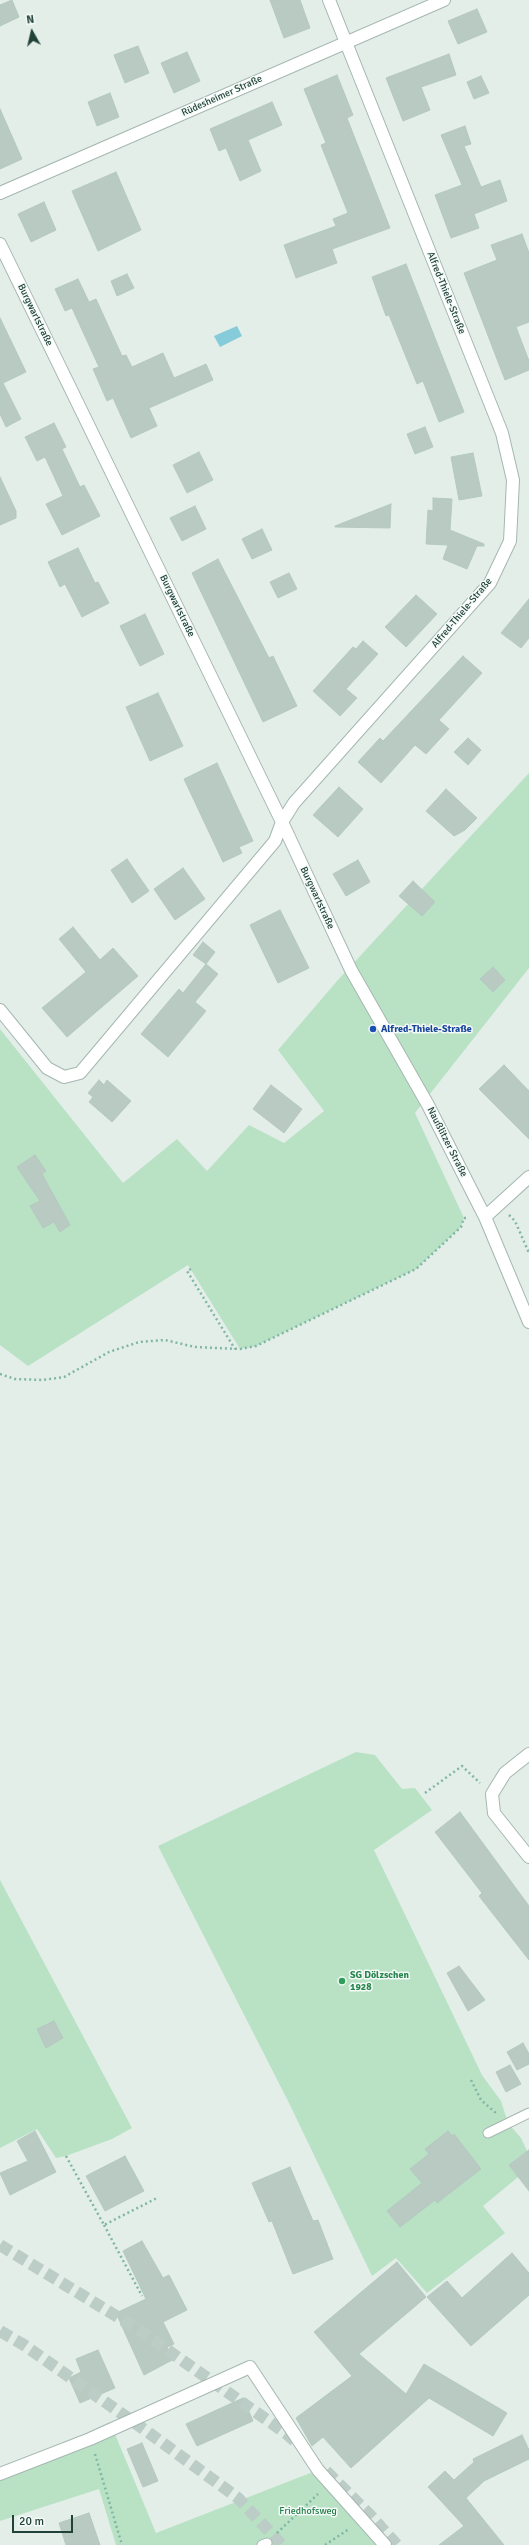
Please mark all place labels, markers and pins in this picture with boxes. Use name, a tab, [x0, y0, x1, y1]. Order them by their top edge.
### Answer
place label: Alfred-Thiele-Straße	[381, 1023, 472, 1035]
marker: Alfred-Thiele-Straße	[368, 1024, 378, 1034]
place label: SG Dölzschen 1928	[350, 1969, 409, 1992]
marker: SG Dölzschen 1928	[337, 1976, 347, 1986]

